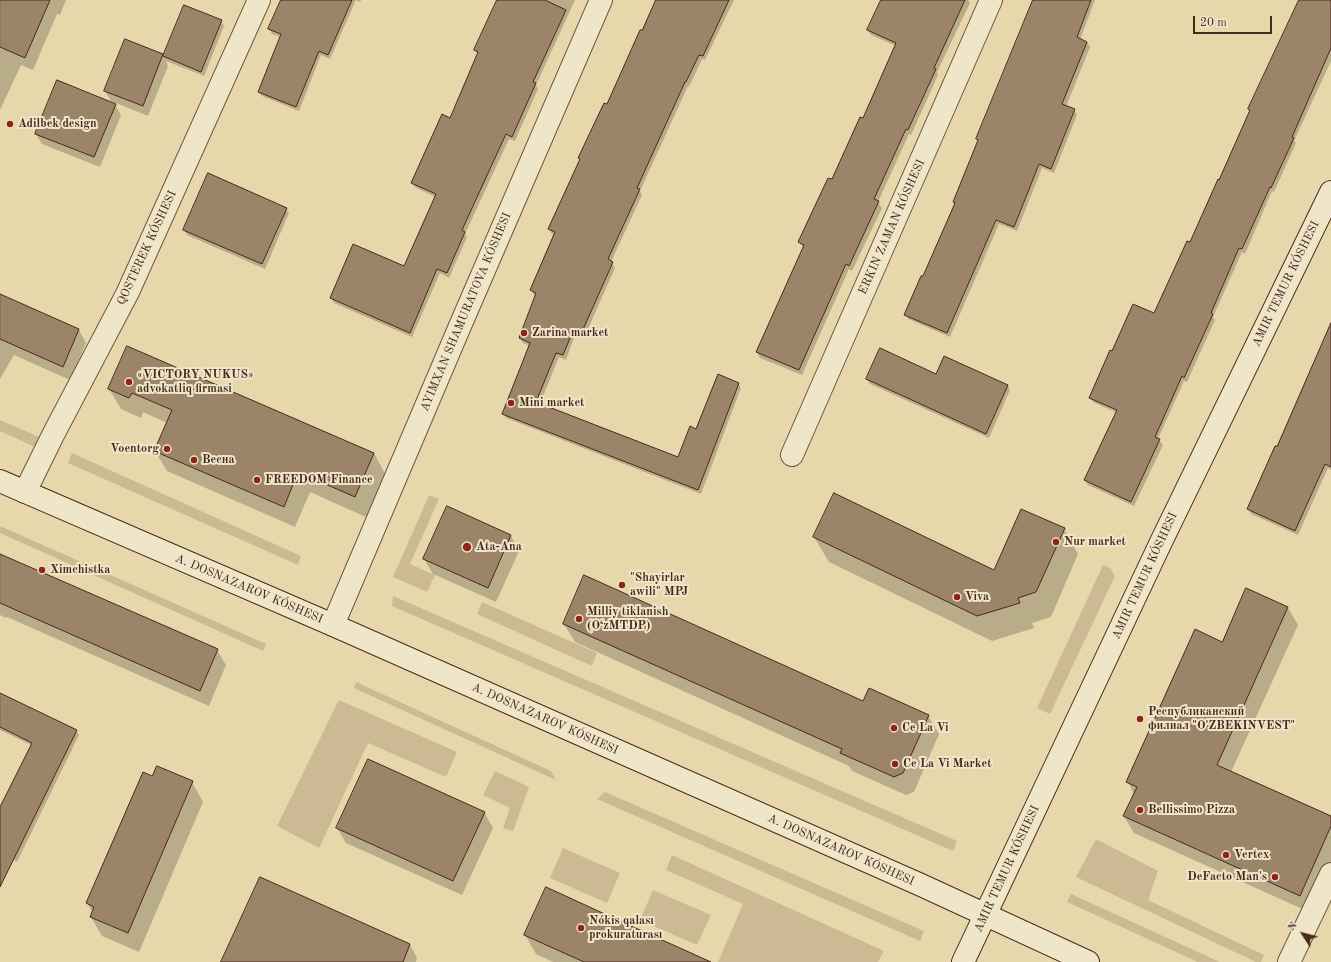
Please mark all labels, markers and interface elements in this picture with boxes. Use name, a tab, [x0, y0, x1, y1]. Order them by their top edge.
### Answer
scale bar	[1195, 8, 1274, 34]
text: 20 m	[1200, 17, 1227, 29]
place label: Adilbek design	[18, 117, 97, 131]
marker: Adilbek design	[5, 119, 15, 129]
street label: ERKIN ZAMAN KÓSHESI	[856, 157, 928, 297]
street label: QOSTEREK KÓSHESI	[114, 188, 180, 308]
street label: AYIMXAN SHAMURATOVA KÓSHESI	[417, 210, 515, 414]
street label: AMIR TEMUR KÓSHESI	[1249, 219, 1323, 349]
place label: Zarina market	[532, 326, 608, 340]
marker: Zarina market	[519, 328, 529, 338]
place label: «VICTORY NUKUS» advokatliq firmasi	[137, 368, 254, 396]
marker: «VICTORY NUKUS» advokatliq firmasi	[124, 377, 134, 387]
place label: Mini market	[519, 396, 584, 410]
marker: Mini market	[506, 398, 516, 408]
place label: Voentorg	[110, 442, 159, 456]
marker: Voentorg	[162, 444, 172, 454]
place label: Весна	[202, 453, 235, 467]
marker: Весна	[189, 455, 199, 465]
place label: FREEDOM Finance	[265, 473, 373, 487]
marker: FREEDOM Finance	[252, 475, 262, 485]
street label: AMIR TEMUR KÓSHESI	[1109, 510, 1181, 642]
place label: Nur market	[1064, 535, 1126, 549]
marker: Nur market	[1051, 537, 1061, 547]
place label: Ata-Ana	[476, 540, 522, 554]
marker: Ata-Ana	[461, 541, 473, 553]
street label: A. DOSNAZAROV KÓSHESI	[173, 551, 325, 627]
place label: Ximchistka	[50, 563, 110, 577]
marker: Ximchistka	[37, 565, 47, 575]
place label: "Shayirlar awili" MPJ	[630, 571, 688, 599]
marker: "Shayirlar awili" MPJ	[617, 580, 627, 590]
place label: Viva	[965, 590, 989, 604]
marker: Viva	[952, 592, 962, 602]
place label: Milliy tiklanish (O‘zMTDP)	[587, 605, 668, 633]
marker: Milliy tiklanish (O‘zMTDP)	[574, 614, 584, 624]
street label: A. DOSNAZAROV KÓSHESI	[469, 680, 621, 758]
place label: Республиканский филиал "O'ZBEKINVEST"	[1148, 705, 1295, 733]
marker: Республиканский филиал "O'ZBEKINVEST"	[1135, 714, 1145, 724]
place label: Ce La Vi	[902, 721, 948, 735]
marker: Ce La Vi	[889, 723, 899, 733]
place label: Ce La Vi Market	[903, 757, 992, 771]
marker: Ce La Vi Market	[890, 759, 900, 769]
street label: AMIR TEMUR KÓSHESI	[971, 803, 1043, 935]
place label: Bellissimo Pizza	[1148, 803, 1235, 817]
marker: Bellissimo Pizza	[1135, 805, 1145, 815]
street label: A. DOSNAZAROV KÓSHESI	[765, 811, 917, 889]
place label: Vertex	[1234, 848, 1269, 862]
marker: Vertex	[1221, 850, 1231, 860]
place label: DeFacto Man's	[1187, 870, 1267, 884]
marker: DeFacto Man's	[1270, 872, 1280, 882]
place label: Nókis qalası prokuraturası	[589, 914, 662, 942]
north arrow	[1283, 914, 1323, 954]
text: N	[1286, 920, 1300, 933]
marker: Nókis qalası prokuraturası	[576, 923, 586, 933]

